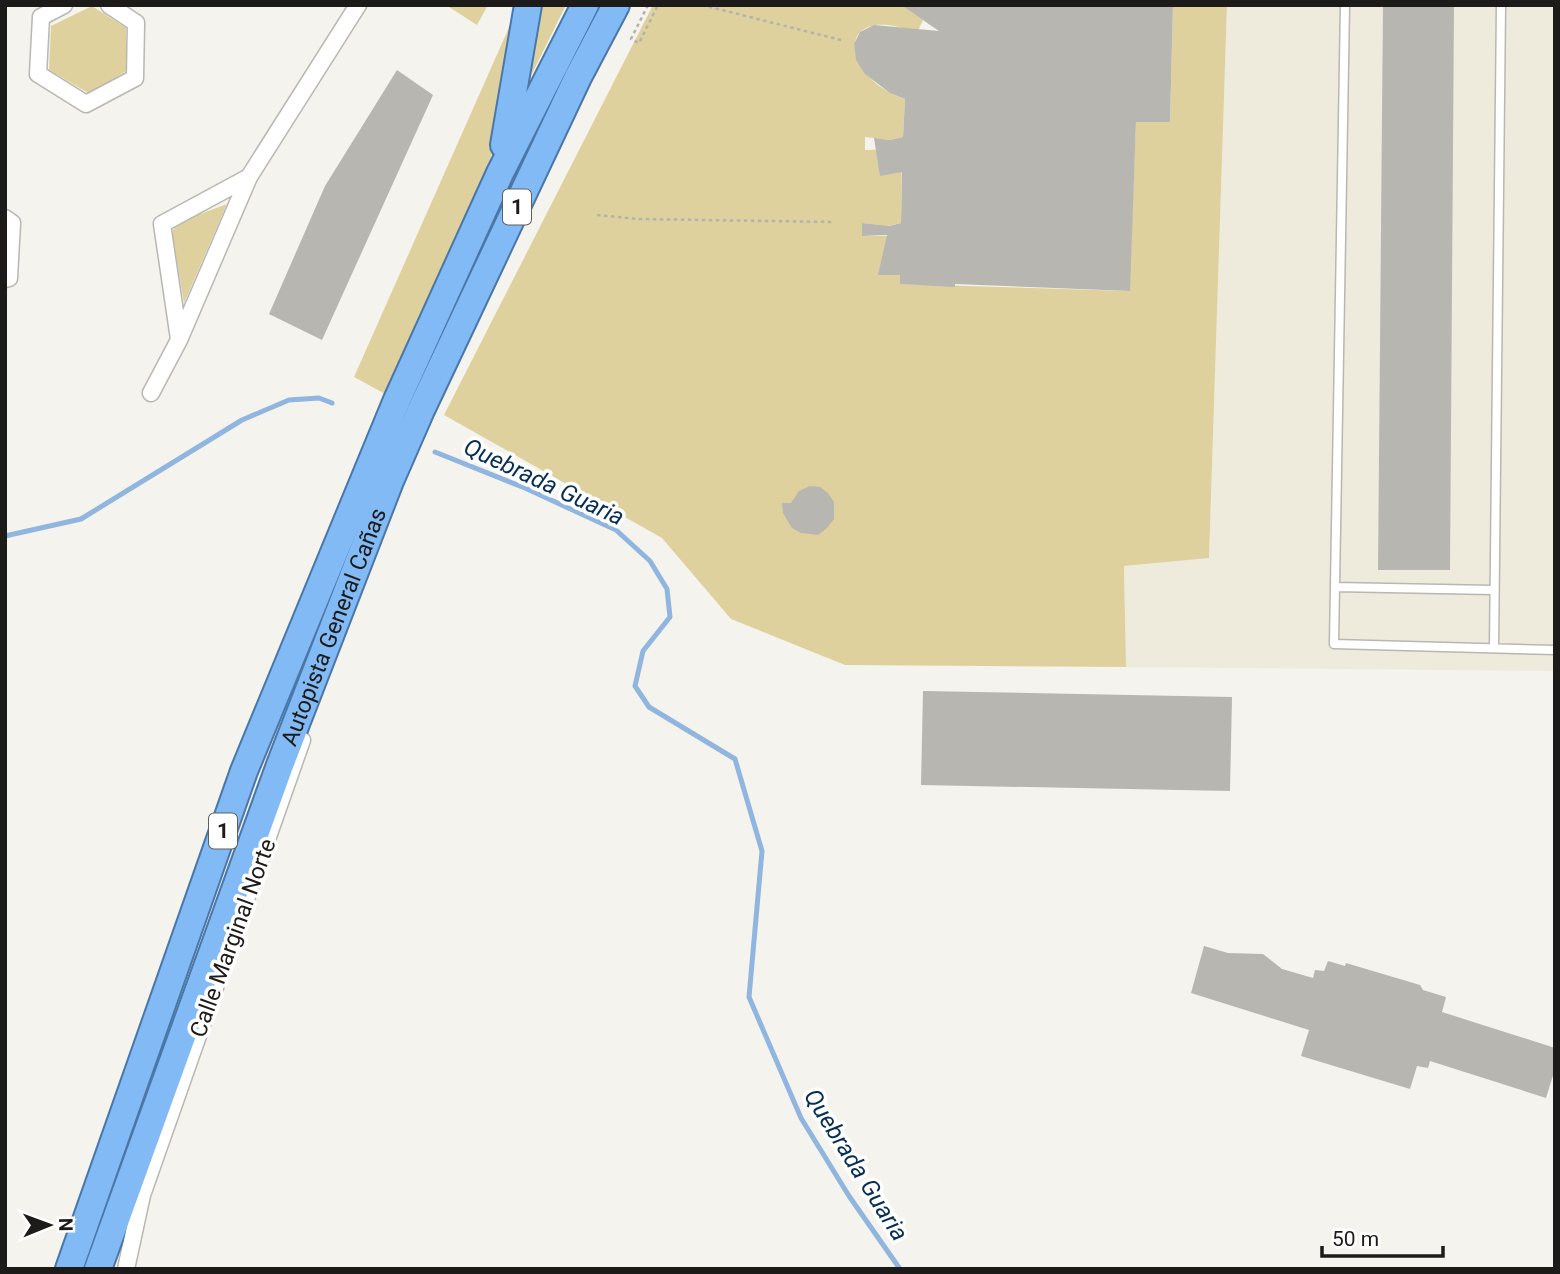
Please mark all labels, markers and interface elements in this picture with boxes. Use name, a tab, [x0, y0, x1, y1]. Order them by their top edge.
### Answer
road number: 1	[503, 190, 531, 224]
water label: Quebrada Guaria	[459, 433, 629, 531]
street label: Autopista General Cañas	[275, 504, 392, 750]
road number: 1	[209, 814, 237, 848]
street label: Calle Marginal Norte	[185, 835, 281, 1041]
water label: Quebrada Guaria	[798, 1084, 914, 1246]
north arrow	[14, 1190, 84, 1260]
scale bar	[1322, 1214, 1443, 1258]
text: N	[54, 1218, 77, 1232]
text: 50 m	[1332, 1227, 1379, 1251]

